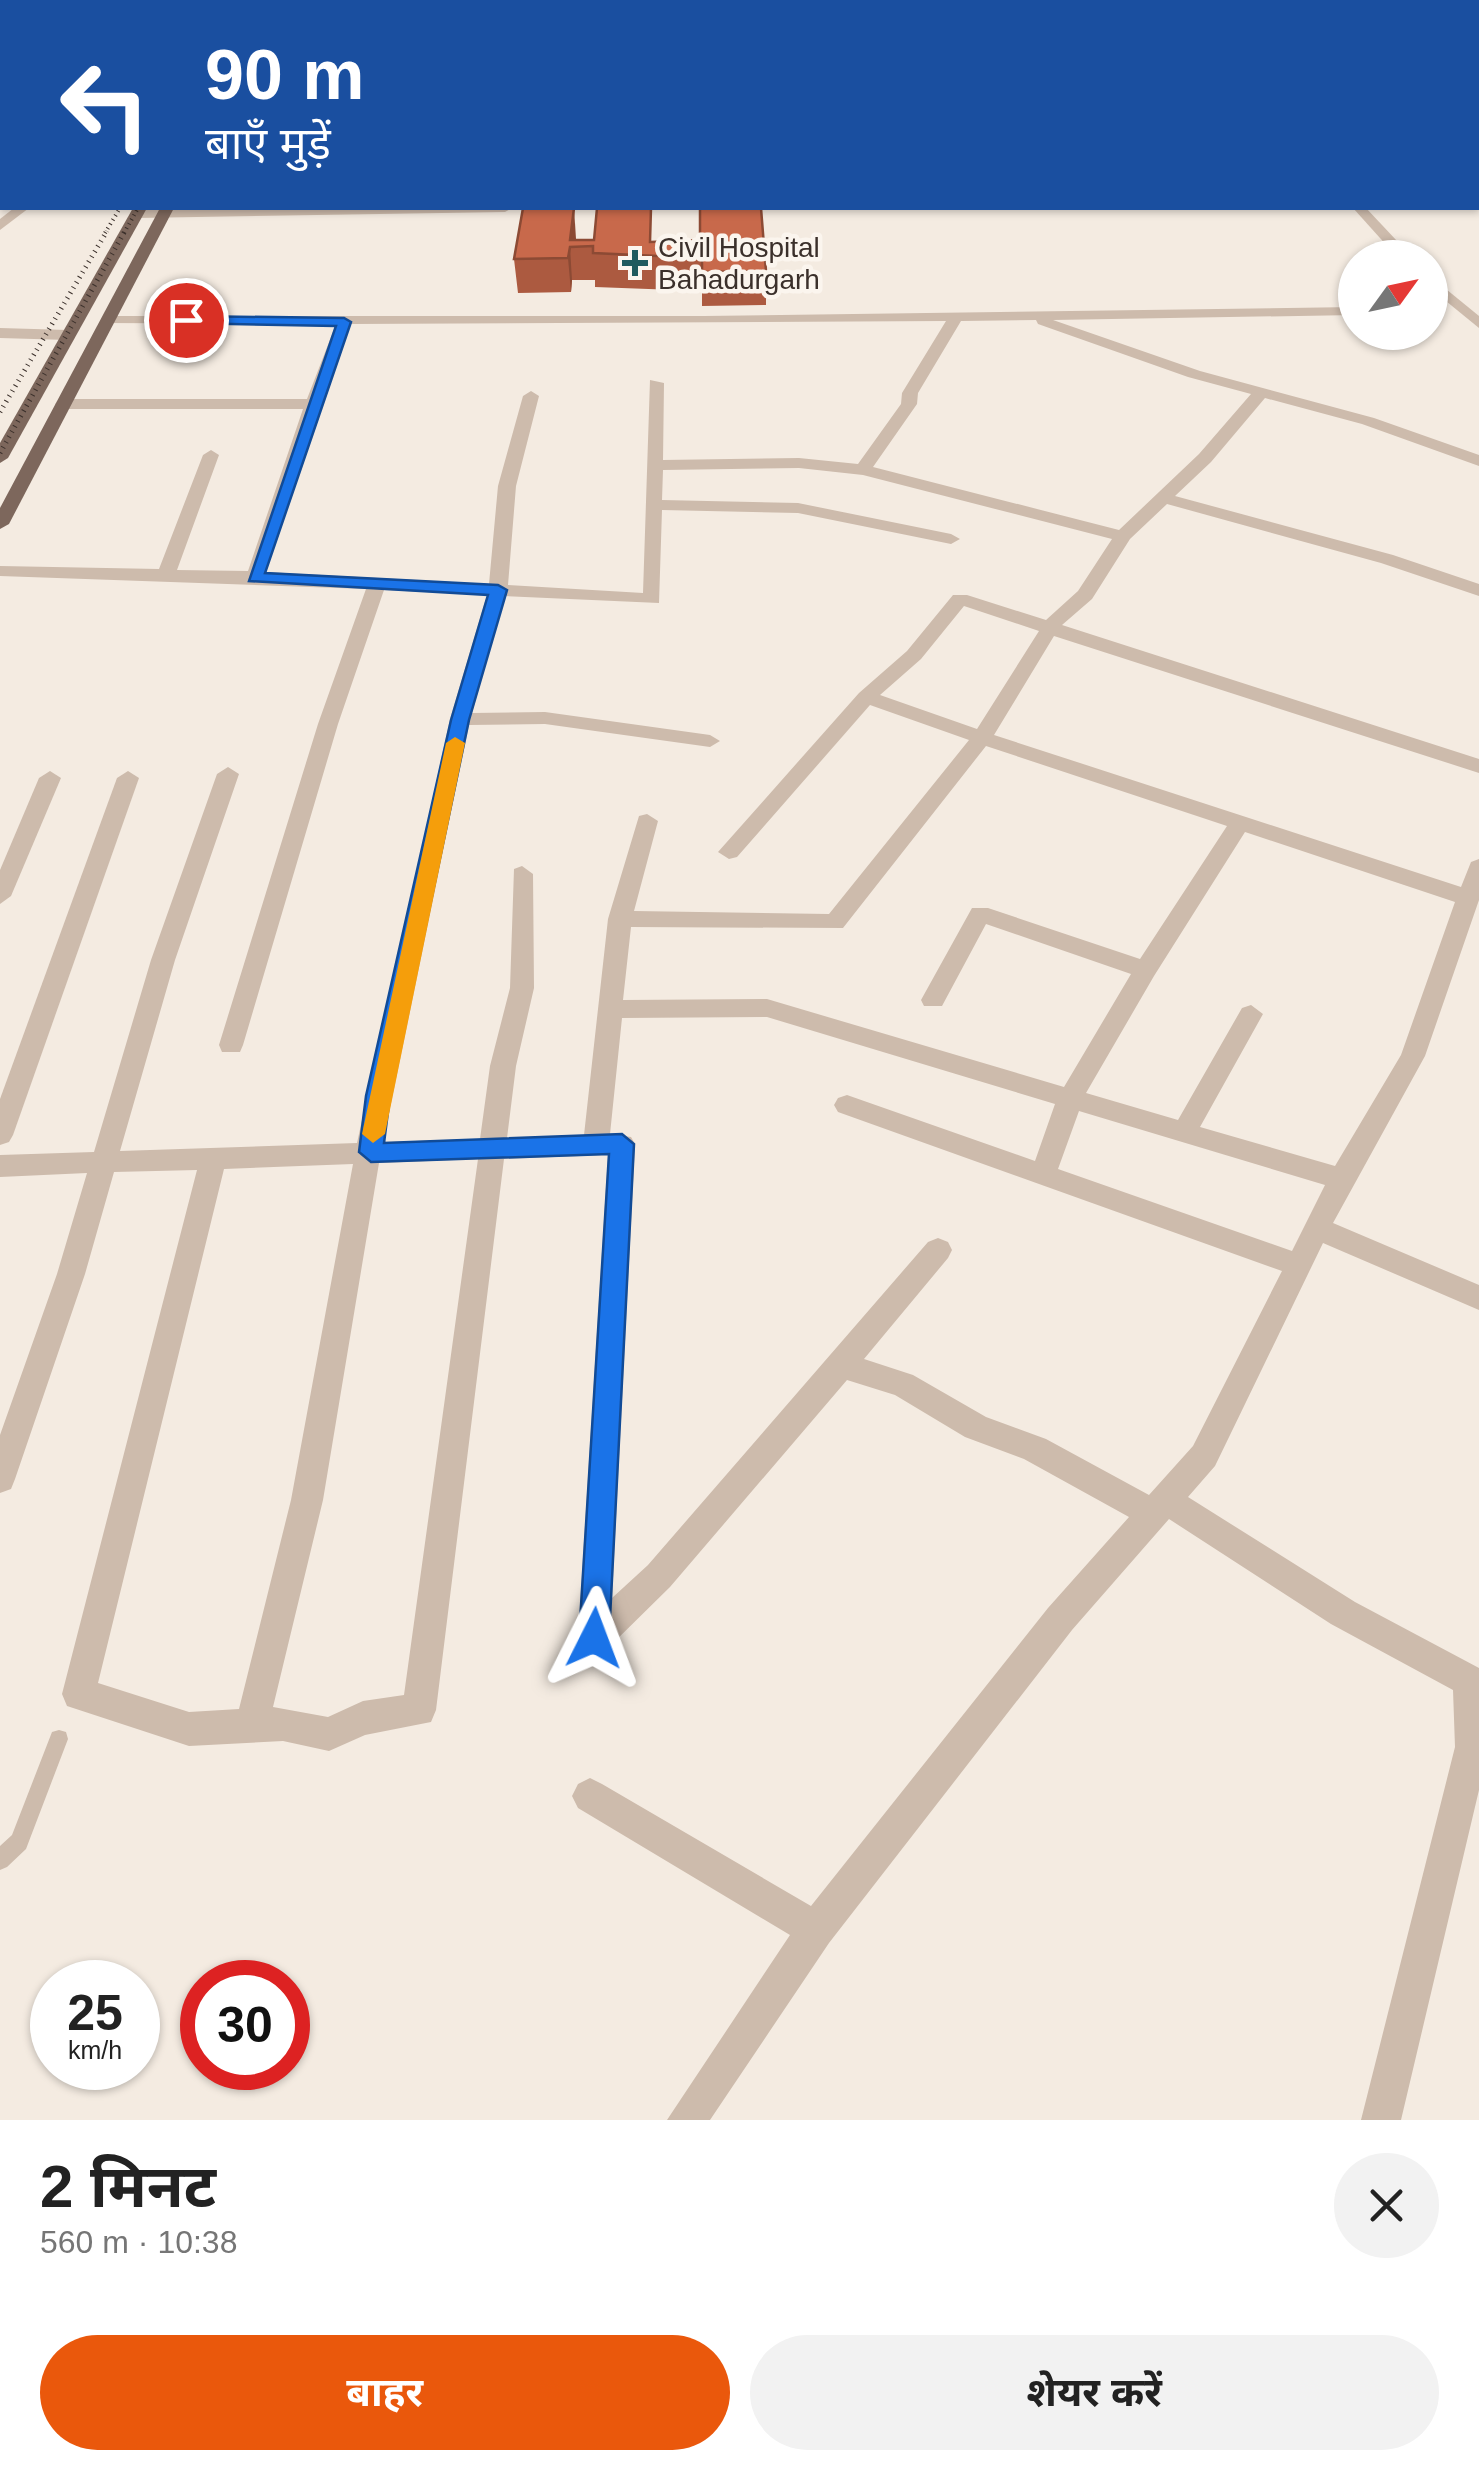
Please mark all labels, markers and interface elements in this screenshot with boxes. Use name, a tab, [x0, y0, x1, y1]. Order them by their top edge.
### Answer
text: 90 m	[205, 36, 365, 114]
icon: left	[40, 40, 170, 170]
text: बाएँ मुड़ें	[205, 118, 331, 169]
place label: Civil Hospital Bahadurgarh	[658, 232, 820, 295]
north arrow	[1338, 240, 1448, 350]
map controls	[1338, 240, 1448, 350]
marker: Civil Hospital Bahadurgarh	[622, 250, 648, 276]
pin	[144, 278, 229, 363]
icon: arrive	[159, 293, 214, 348]
position arrow	[542, 1586, 646, 1690]
speed limit sign: 30	[180, 1960, 310, 2090]
text: 25	[67, 1985, 123, 2041]
text: km/h	[68, 2036, 122, 2064]
text: 2 मिनट	[40, 2153, 216, 2220]
button: close	[1334, 2153, 1439, 2258]
text: 560 m · 10:38	[40, 2224, 237, 2260]
button: बाहर	[40, 2335, 730, 2450]
button: शेयर करें	[750, 2335, 1439, 2450]

